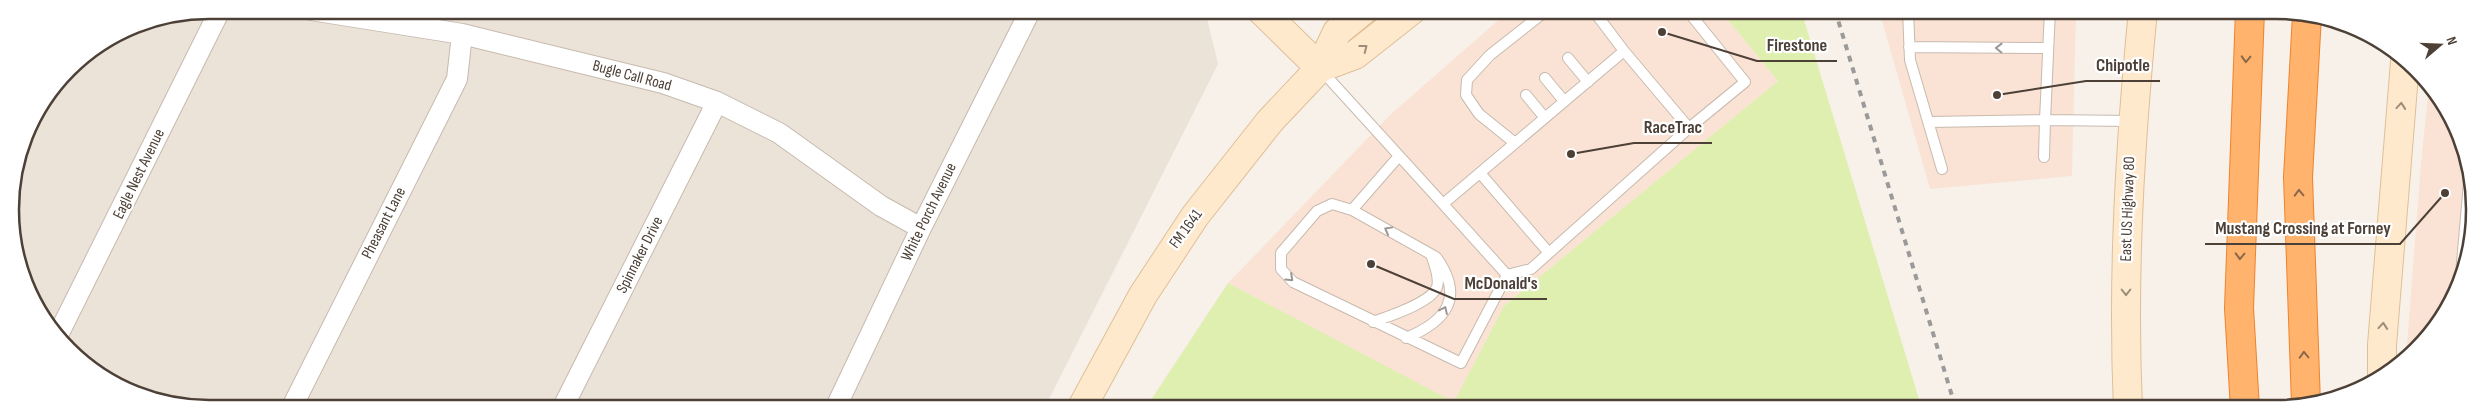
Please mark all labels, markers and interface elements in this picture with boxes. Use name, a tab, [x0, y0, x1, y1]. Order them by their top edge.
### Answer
north arrow	[2415, 20, 2465, 70]
callout: Firestone	[1757, 28, 1837, 61]
text: Firestone	[1767, 35, 1827, 56]
text: N	[2443, 35, 2461, 47]
one-way arrow	[1995, 42, 2003, 53]
one-way arrow	[1358, 46, 1367, 54]
callout: Chipotle	[2086, 48, 2160, 81]
text: Chipotle	[2096, 55, 2150, 76]
one-way arrow	[2241, 55, 2252, 63]
street label: Bugle Call Road	[590, 56, 674, 96]
one-way arrow	[2396, 101, 2407, 109]
callout: RaceTrac	[1634, 110, 1712, 143]
text: RaceTrac	[1644, 117, 1702, 138]
street label: Eagle Nest Avenue	[109, 126, 169, 222]
street label: East US Highway 80	[2117, 156, 2139, 262]
street label: White Porch Avenue	[897, 160, 961, 264]
street label: Pheasant Lane	[358, 184, 410, 262]
one-way arrow	[2293, 189, 2304, 197]
street label: FM 1641	[1166, 205, 1207, 252]
callout: Mustang Crossing at Forney	[2205, 211, 2400, 244]
street label: Spinnaker Drive	[613, 213, 667, 297]
text: Mustang Crossing at Forney	[2215, 218, 2391, 239]
one-way arrow	[1384, 226, 1393, 236]
one-way arrow	[2235, 253, 2246, 261]
callout: McDonald's	[1454, 266, 1547, 299]
one-way arrow	[1284, 272, 1293, 281]
text: McDonald's	[1464, 273, 1538, 294]
one-way arrow	[2121, 289, 2131, 297]
one-way arrow	[1438, 307, 1448, 316]
one-way arrow	[2377, 322, 2388, 330]
one-way arrow	[2299, 351, 2309, 359]

